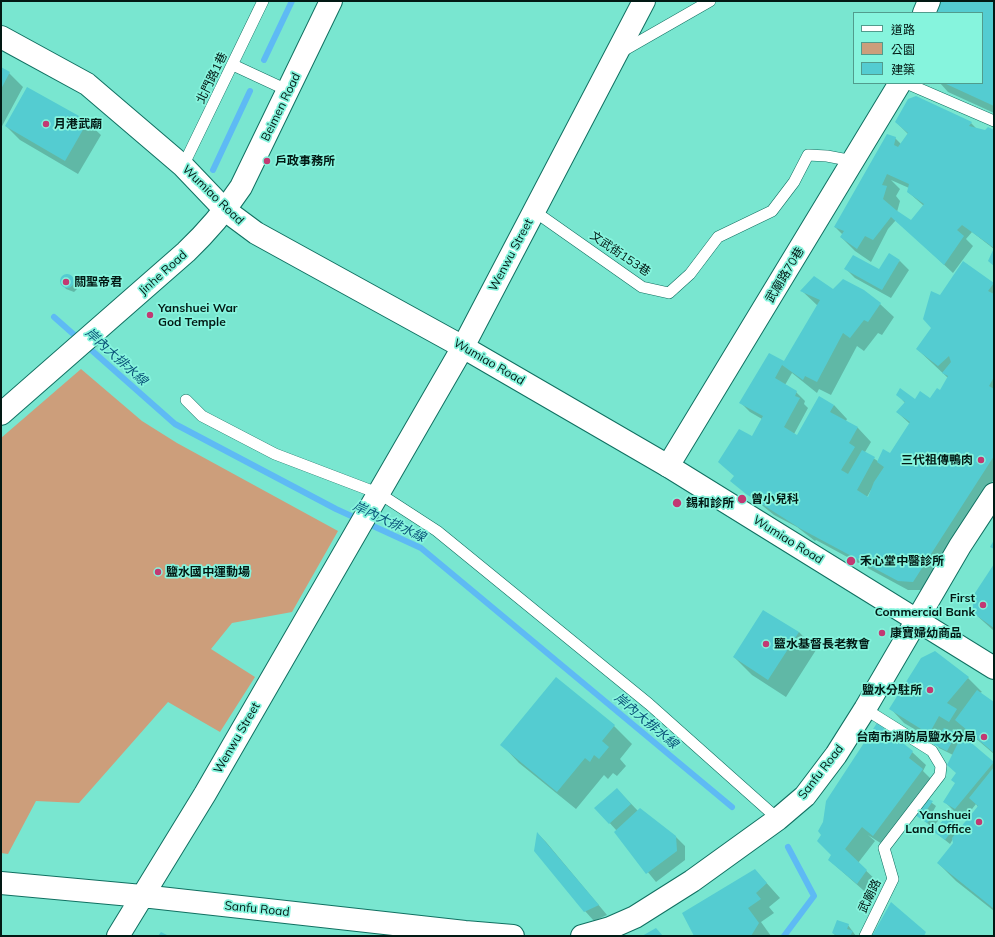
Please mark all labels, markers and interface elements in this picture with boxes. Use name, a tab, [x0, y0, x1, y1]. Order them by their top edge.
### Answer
legend	[853, 12, 983, 84]
text: 道路	[891, 22, 915, 37]
text: 公園	[891, 42, 915, 57]
street label: 北門路1巷	[193, 50, 231, 106]
text: 建築	[891, 62, 915, 77]
street label: Beimen Road	[258, 71, 304, 143]
place label: 月港武廟	[54, 117, 102, 131]
marker: 月港武廟	[41, 119, 51, 129]
place label: 戶政事務所	[275, 154, 335, 168]
marker: 戶政事務所	[262, 156, 272, 166]
street label: Wumiao Road	[179, 162, 247, 228]
street label: Wenwu Street	[486, 216, 536, 294]
street label: 文武街153巷	[587, 229, 653, 279]
street label: 武廟路70巷	[763, 245, 807, 305]
street label: Jinhe Road	[136, 248, 190, 298]
place label: 關聖帝君	[74, 275, 122, 289]
marker: 關聖帝君	[61, 277, 71, 287]
place label: Yanshuei War God Temple	[158, 301, 238, 329]
marker: Yanshuei War God Temple	[145, 310, 155, 320]
water label: 岸內大排水線	[82, 325, 150, 389]
street label: Wumiao Road	[451, 336, 527, 388]
place label: 三代祖傳鴨肉	[901, 453, 973, 467]
marker: 三代祖傳鴨肉	[976, 455, 986, 465]
place label: 曾小兒科	[751, 492, 799, 506]
marker: 曾小兒科	[736, 493, 748, 505]
place label: 錫和診所	[686, 496, 734, 510]
marker: 錫和診所	[671, 497, 683, 509]
water label: 岸內大排水線	[350, 498, 428, 546]
street label: Wumiao Road	[750, 513, 826, 567]
place label: 禾心堂中醫診所	[860, 554, 944, 568]
marker: 禾心堂中醫診所	[845, 555, 857, 567]
place label: 鹽水國中運動場	[166, 565, 250, 579]
marker: 鹽水國中運動場	[153, 567, 163, 577]
place label: First Commercial Bank	[875, 591, 975, 619]
marker: First Commercial Bank	[978, 600, 988, 610]
place label: 康寶婦幼商品	[890, 626, 962, 640]
marker: 康寶婦幼商品	[877, 628, 887, 638]
place label: 盬水基督長老教會	[774, 637, 870, 651]
marker: 盬水基督長老教會	[761, 639, 771, 649]
place label: 鹽水分駐所	[862, 683, 922, 697]
marker: 鹽水分駐所	[925, 685, 935, 695]
water label: 岸內大排水線	[611, 690, 681, 752]
street label: Wenwu Street	[211, 700, 263, 776]
place label: 台南市消防局鹽水分局	[856, 730, 976, 744]
marker: 台南市消防局鹽水分局	[979, 732, 989, 742]
street label: Sanfu Road	[795, 742, 847, 802]
place label: Yanshuei Land Office	[905, 808, 971, 836]
marker: Yanshuei Land Office	[974, 817, 984, 827]
street label: 武廟路	[856, 877, 884, 915]
street label: Sanfu Road	[224, 898, 290, 920]

